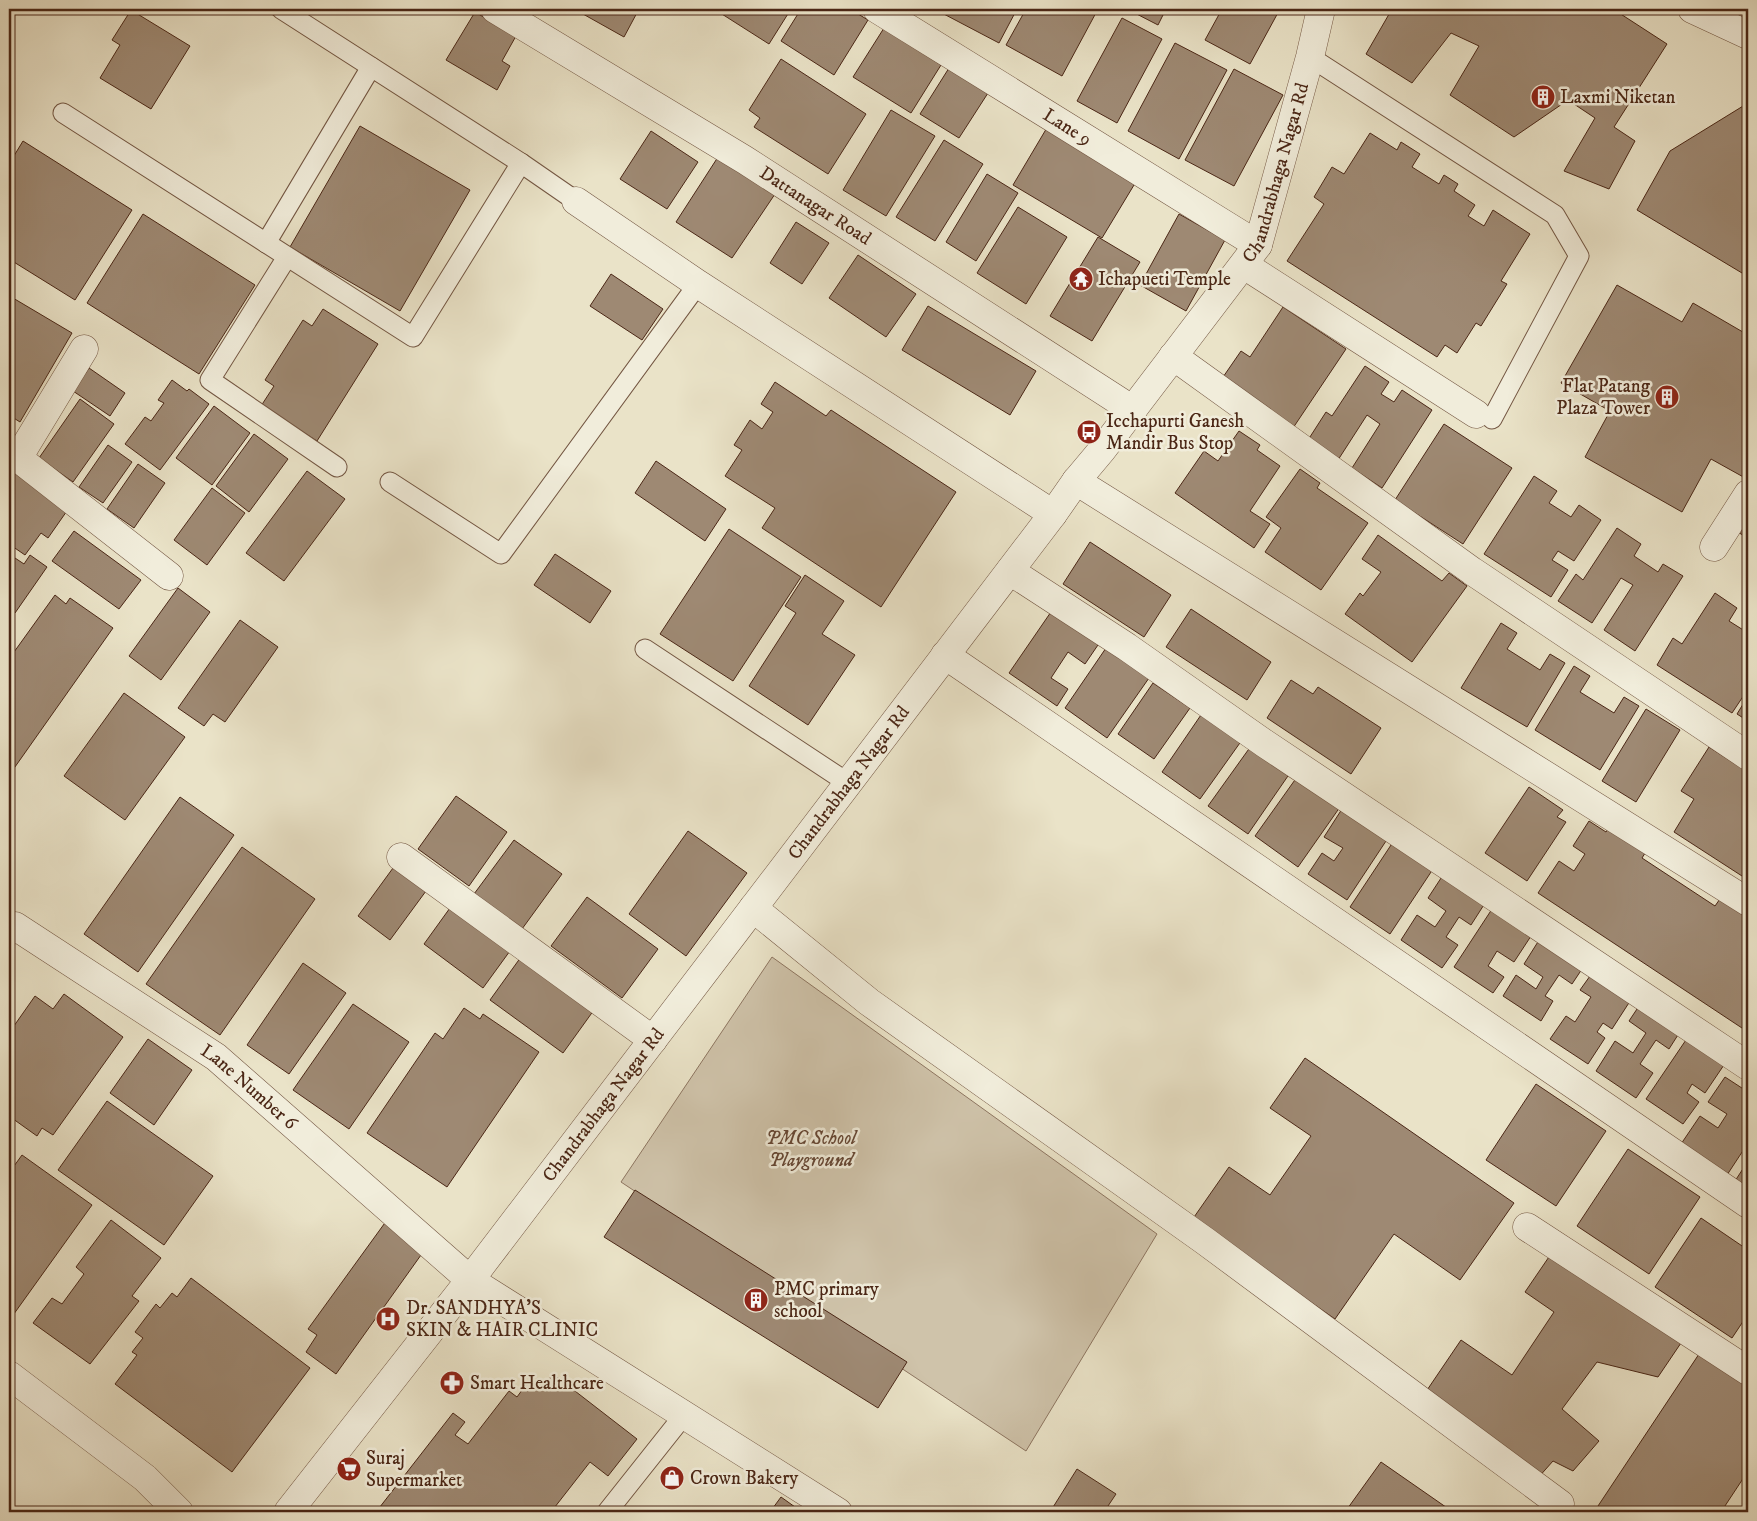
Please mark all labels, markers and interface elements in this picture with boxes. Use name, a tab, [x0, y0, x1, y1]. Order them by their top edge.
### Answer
street label: Chandrabhaga Nagar Rd	[1237, 80, 1314, 267]
building icon: Laxmi Niketan	[1530, 84, 1556, 110]
place label: Laxmi Niketan	[1560, 86, 1676, 109]
street label: Lane 9	[1039, 103, 1096, 151]
street label: Dattanagar Road	[755, 161, 876, 250]
temple icon: Ichapueti Temple	[1068, 266, 1094, 292]
place label: Ichapueti Temple	[1098, 268, 1231, 291]
place label: Flat Patang Plaza Tower	[1556, 375, 1651, 420]
building icon: Flat Patang Plaza Tower	[1654, 384, 1680, 410]
place label: Icchapurti Ganesh Mandir Bus Stop	[1106, 410, 1244, 455]
bus stop icon: Icchapurti Ganesh Mandir Bus Stop	[1076, 419, 1102, 445]
street label: Chandrabhaga Nagar Rd	[783, 701, 915, 864]
street label: Chandrabhaga Nagar Rd	[537, 1023, 670, 1186]
street label: Lane Number 6	[197, 1039, 303, 1135]
park label: PMC School Playground	[766, 1127, 858, 1172]
place label: PMC primary school	[774, 1278, 880, 1323]
building icon: PMC primary school	[743, 1287, 769, 1313]
place label: Dr. SANDHYA'S SKIN & HAIR CLINIC	[406, 1297, 598, 1342]
hospital icon: Dr. SANDHYA'S SKIN & HAIR CLINIC	[375, 1306, 401, 1332]
pharmacy icon: Smart Healthcare	[439, 1370, 465, 1396]
place label: Smart Healthcare	[470, 1372, 604, 1395]
place label: Suraj Supermarket	[366, 1447, 462, 1492]
supermarket icon: Suraj Supermarket	[336, 1456, 362, 1482]
shop icon: Crown Bakery	[659, 1465, 685, 1491]
place label: Crown Bakery	[690, 1467, 799, 1490]

